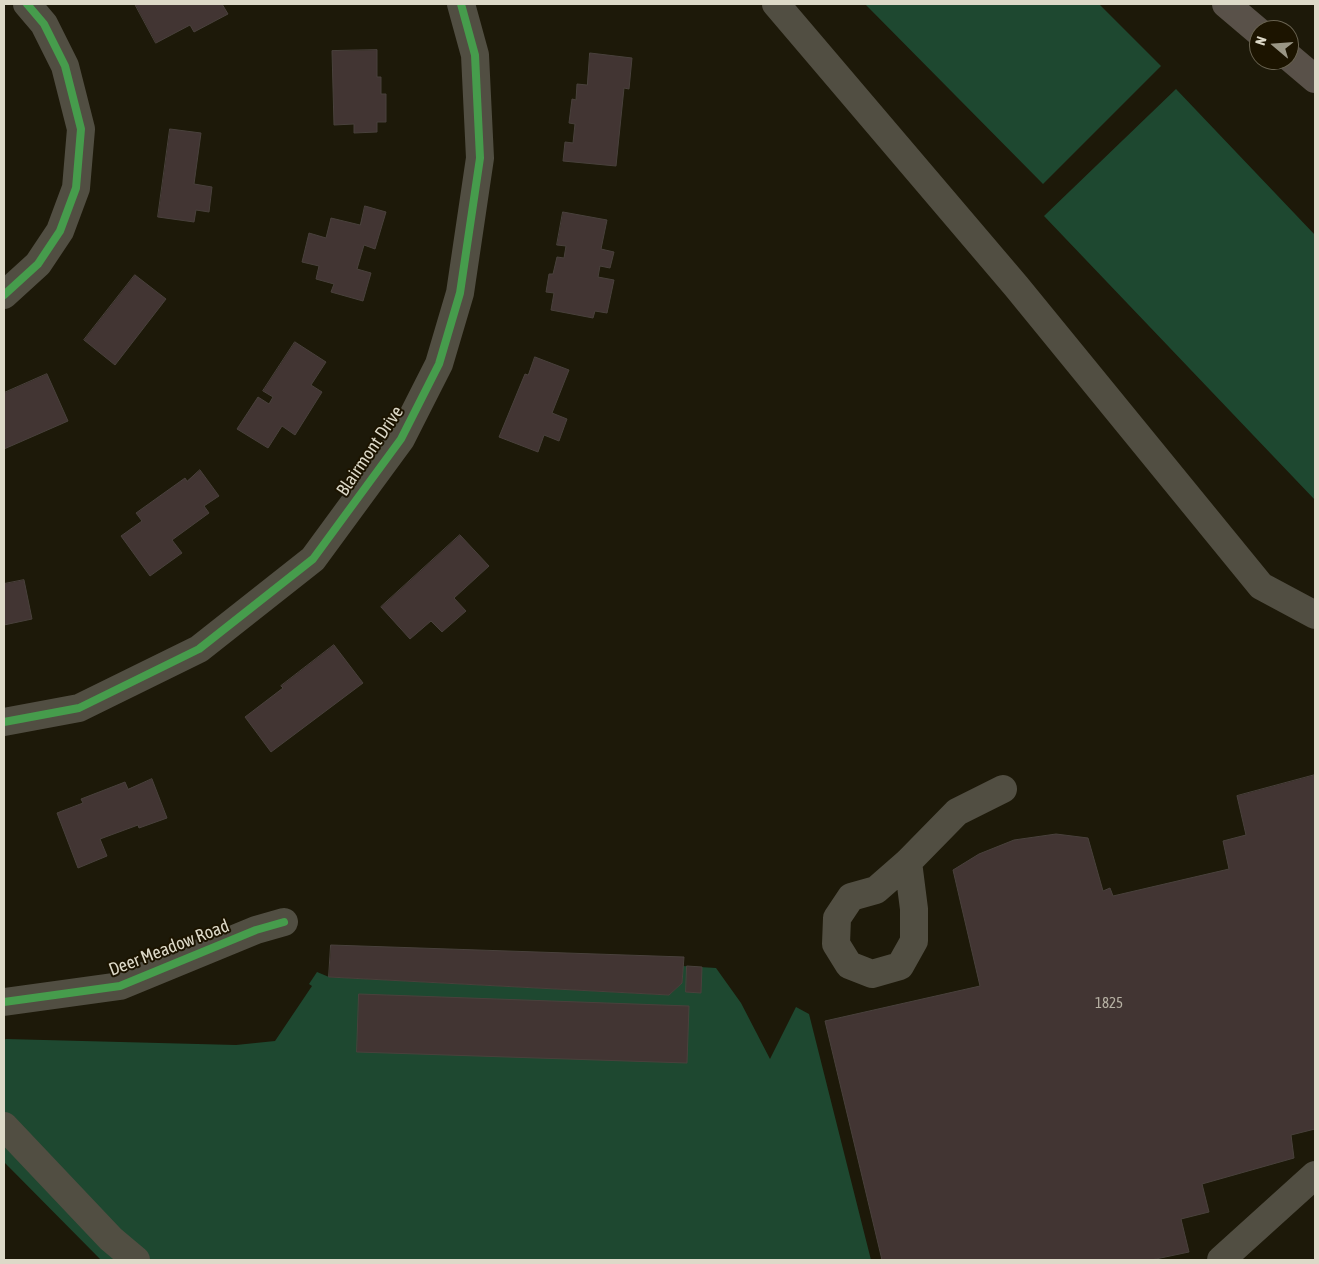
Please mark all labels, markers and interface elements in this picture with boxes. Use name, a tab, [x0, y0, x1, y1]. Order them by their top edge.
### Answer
north arrow	[1249, 20, 1299, 70]
text: N	[1252, 34, 1270, 47]
street label: Blairmont Drive	[332, 402, 408, 500]
street label: Deer Meadow Road	[106, 915, 232, 981]
house number: 1825	[1095, 994, 1123, 1012]

